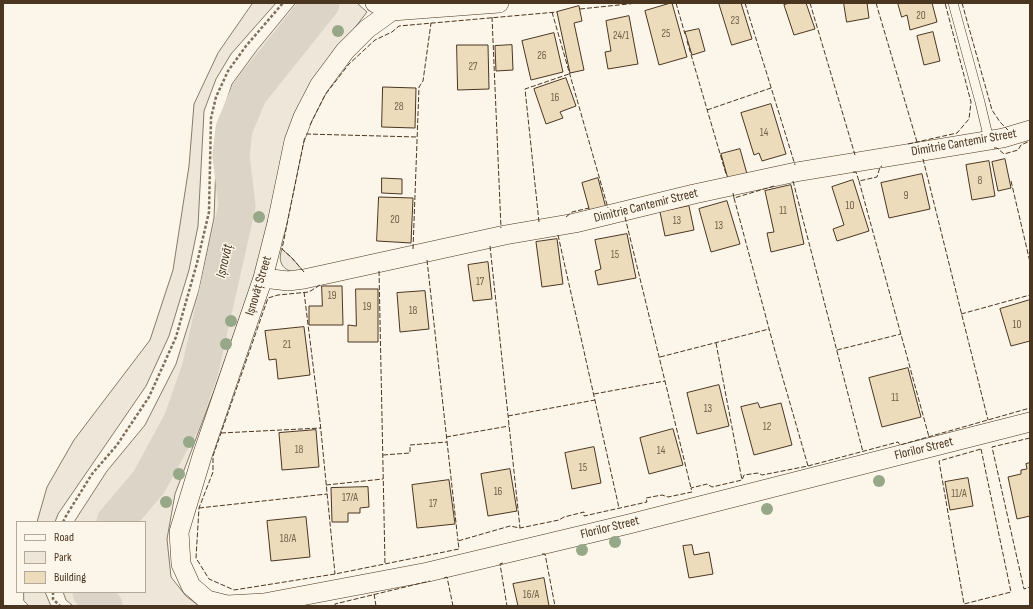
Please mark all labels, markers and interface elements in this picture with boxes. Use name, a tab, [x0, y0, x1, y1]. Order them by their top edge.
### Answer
house number: 20	[916, 9, 926, 23]
house number: 23	[730, 14, 740, 28]
house number: 25	[662, 27, 670, 41]
house number: 24/1	[613, 29, 629, 43]
house number: 26	[537, 49, 547, 63]
house number: 27	[469, 60, 477, 74]
house number: 16	[551, 91, 559, 105]
house number: 28	[394, 100, 404, 114]
house number: 14	[760, 126, 768, 140]
street label: Dimitrie Cantemir Street	[910, 126, 1018, 160]
house number: 8	[978, 174, 982, 188]
street label: Dimitrie Cantemir Street	[592, 186, 700, 226]
house number: 9	[904, 189, 908, 203]
house number: 10	[846, 199, 854, 213]
house number: 11	[779, 204, 787, 218]
house number: 20	[390, 213, 400, 227]
house number: 13	[673, 214, 681, 228]
house number: 13	[715, 219, 723, 233]
water label: Ișnovăț	[213, 242, 237, 280]
house number: 15	[611, 248, 619, 262]
street label: Ișnovăț Street	[243, 254, 275, 318]
house number: 17	[476, 275, 484, 289]
house number: 19	[328, 289, 336, 303]
house number: 19	[363, 300, 371, 314]
house number: 18	[409, 304, 417, 318]
house number: 10	[1013, 318, 1021, 332]
house number: 21	[283, 338, 291, 352]
house number: 11	[891, 391, 899, 405]
house number: 13	[704, 402, 712, 416]
house number: 12	[763, 420, 771, 434]
street label: Florilor Street	[893, 434, 955, 464]
house number: 18	[295, 443, 303, 457]
house number: 14	[657, 444, 665, 458]
house number: 15	[579, 461, 587, 475]
house number: 16	[494, 485, 502, 499]
house number: 11/A	[951, 487, 967, 501]
house number: 17/A	[342, 491, 358, 505]
house number: 17	[429, 497, 437, 511]
street label: Florilor Street	[579, 513, 641, 543]
legend	[16, 521, 146, 593]
text: Road	[54, 530, 74, 545]
house number: 18/A	[280, 532, 296, 546]
text: Park	[54, 550, 72, 565]
text: Building	[54, 570, 86, 585]
house number: 16/A	[523, 588, 539, 602]

